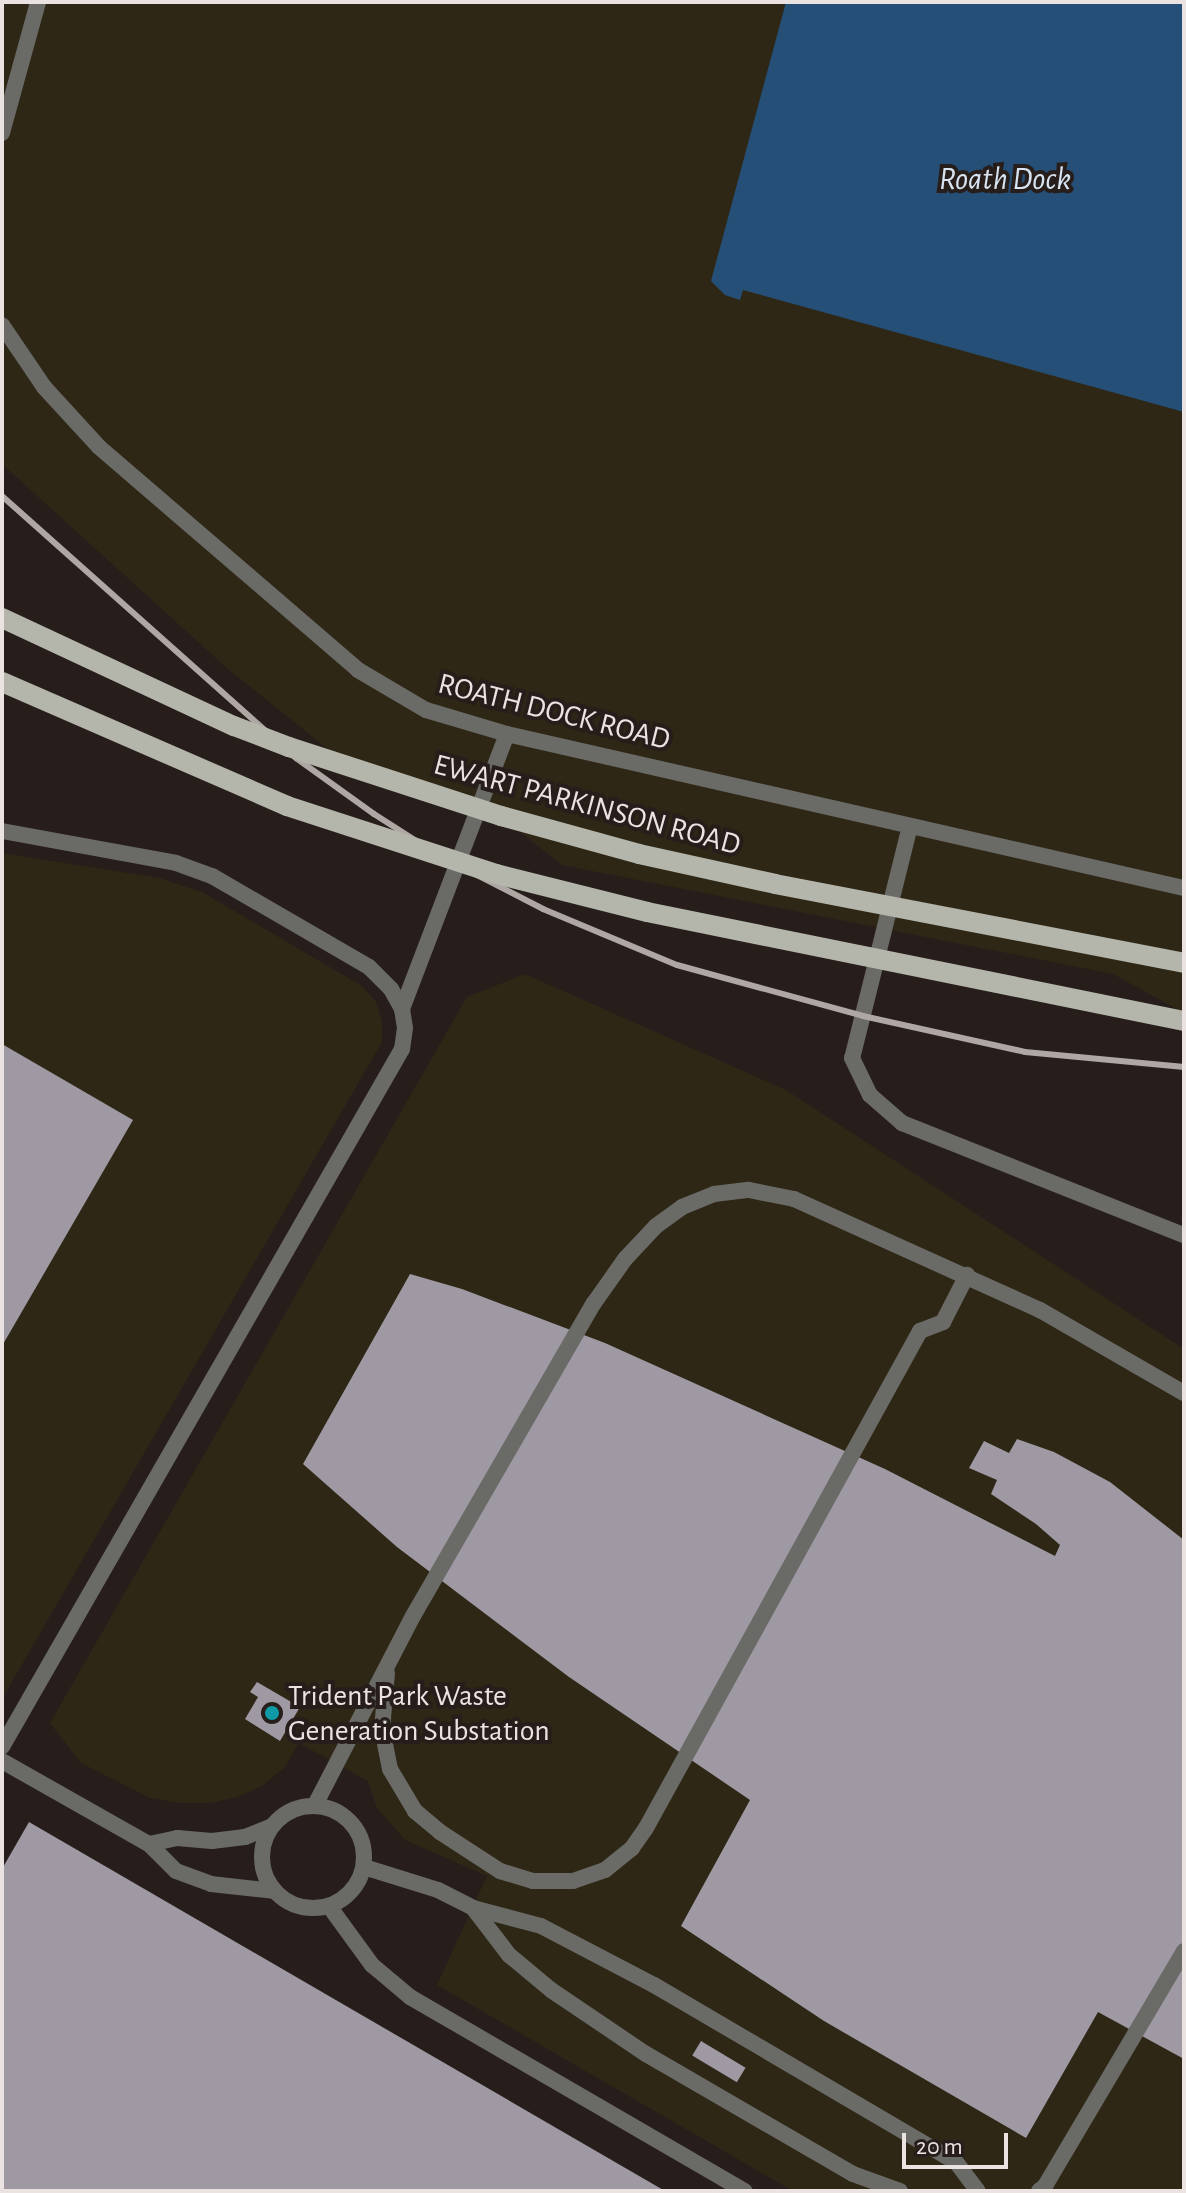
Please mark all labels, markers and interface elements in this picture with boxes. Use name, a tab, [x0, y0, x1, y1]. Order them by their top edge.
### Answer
water label: Roath Dock	[939, 160, 1071, 198]
street label: ROATH DOCK ROAD	[434, 666, 674, 758]
street label: EWART PARKINSON ROAD	[429, 747, 745, 863]
place label: Trident Park Waste Generation Substation	[288, 1678, 550, 1748]
marker: Trident Park Waste Generation Substation	[263, 1704, 281, 1722]
scale bar	[906, 2117, 1012, 2167]
text: 20 m	[916, 2135, 963, 2159]

